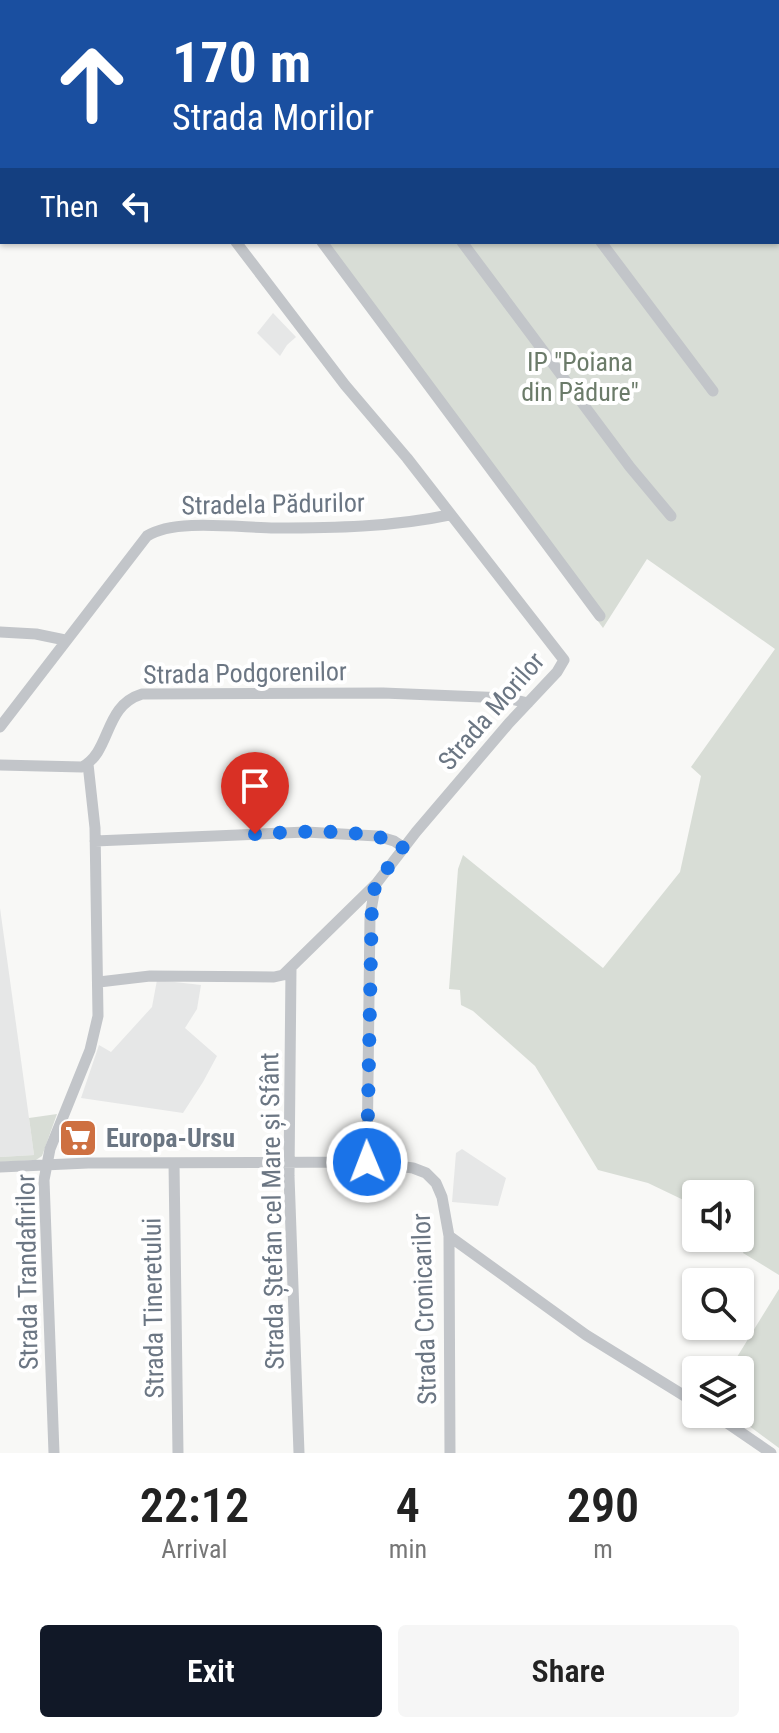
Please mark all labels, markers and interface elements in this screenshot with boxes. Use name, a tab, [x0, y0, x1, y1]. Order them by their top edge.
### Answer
text: 170 m	[172, 30, 311, 96]
icon: ahead	[40, 32, 144, 136]
text: Strada Morilor	[172, 97, 374, 139]
icon: left	[115, 184, 159, 228]
text: Then	[40, 189, 99, 224]
park label: IP "Poiana din Pădure"	[521, 347, 639, 407]
street label: Stradela Pădurilor	[181, 487, 365, 521]
street label: Strada Morilor	[432, 646, 550, 776]
street label: Strada Podgorenilor	[143, 656, 347, 690]
pin	[221, 752, 289, 834]
icon: arrive	[233, 764, 277, 808]
street label: Strada Ștefan cel Mare și Sfânt	[254, 1052, 291, 1370]
supermarket icon: Europa-Ursu	[57, 1117, 99, 1159]
position arrow	[325, 1120, 409, 1204]
place label: Europa-Ursu	[106, 1123, 235, 1153]
street label: Strada Trandafirilor	[10, 1174, 44, 1370]
map controls	[682, 1180, 754, 1428]
button: sound	[682, 1180, 754, 1252]
street label: Strada Cronicarilor	[406, 1213, 442, 1405]
street label: Strada Tineretului	[136, 1217, 170, 1399]
button: search	[682, 1268, 754, 1340]
button: layers	[682, 1356, 754, 1428]
text: 22:12	[140, 1477, 249, 1534]
text: 4	[396, 1477, 420, 1534]
text: 290	[567, 1477, 639, 1534]
text: Arrival	[161, 1534, 228, 1564]
text: min	[389, 1534, 427, 1564]
text: m	[593, 1534, 613, 1564]
button: Exit	[40, 1625, 382, 1717]
button: Share	[398, 1625, 739, 1717]

